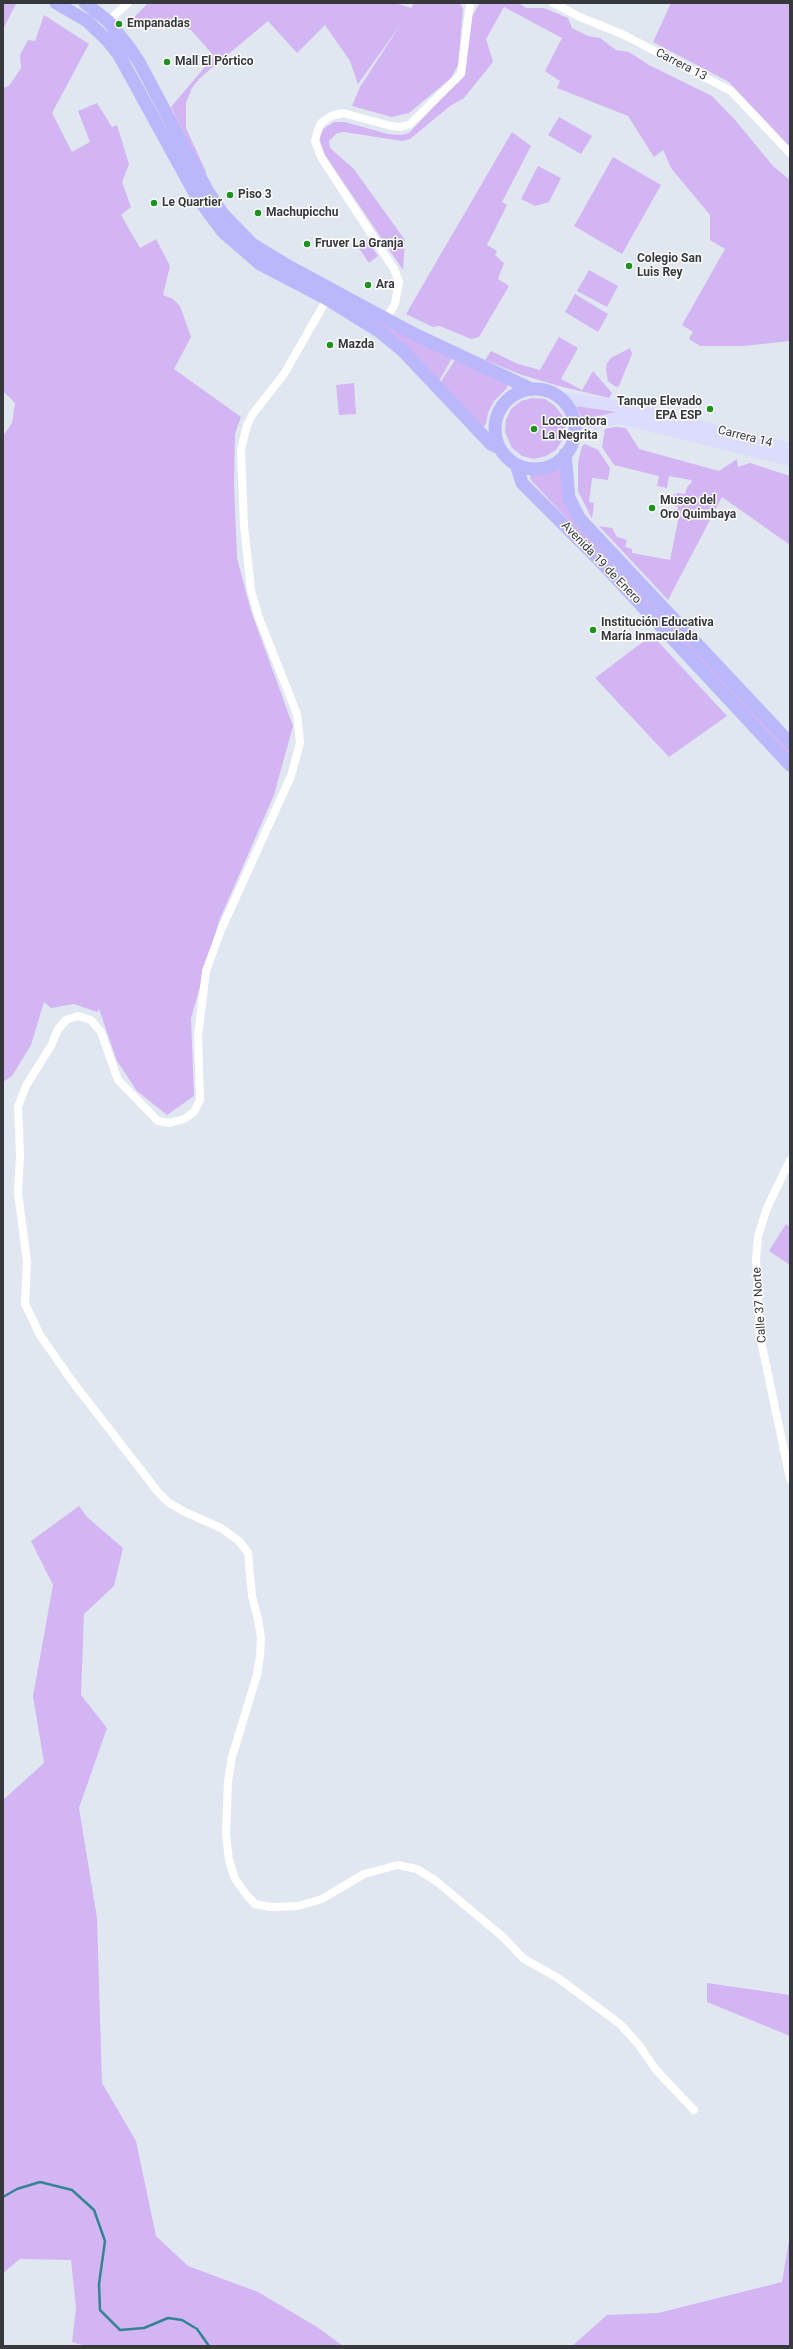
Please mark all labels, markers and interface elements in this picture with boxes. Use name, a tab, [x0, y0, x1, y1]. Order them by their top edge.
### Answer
place label: Empanadas	[127, 17, 190, 31]
marker: Empanadas	[114, 19, 124, 29]
street label: Carrera 13	[653, 46, 709, 84]
place label: Mall El Pórtico	[175, 55, 254, 69]
marker: Mall El Pórtico	[162, 57, 172, 67]
place label: Piso 3	[238, 188, 272, 202]
marker: Piso 3	[225, 190, 235, 200]
place label: Le Quartier	[162, 196, 222, 210]
marker: Le Quartier	[149, 198, 159, 208]
place label: Machupicchu	[266, 206, 338, 220]
marker: Machupicchu	[253, 208, 263, 218]
place label: Fruver La Granja	[315, 237, 403, 251]
marker: Fruver La Granja	[302, 239, 312, 249]
place label: Colegio San Luis Rey	[637, 252, 702, 280]
marker: Colegio San Luis Rey	[624, 261, 634, 271]
place label: Ara	[376, 278, 395, 292]
marker: Ara	[363, 280, 373, 290]
place label: Mazda	[338, 338, 374, 352]
marker: Mazda	[325, 340, 335, 350]
place label: Tanque Elevado EPA ESP	[617, 395, 702, 423]
marker: Tanque Elevado EPA ESP	[705, 404, 715, 414]
place label: Locomotora La Negrita	[542, 415, 607, 443]
street label: Carrera 14	[716, 423, 774, 451]
marker: Locomotora La Negrita	[529, 424, 539, 434]
place label: Museo del Oro Quimbaya	[660, 494, 736, 522]
marker: Museo del Oro Quimbaya	[647, 503, 657, 513]
street label: Avenida 19 de Enero	[558, 519, 644, 607]
place label: Institución Educativa María Inmaculada	[601, 616, 714, 644]
marker: Institución Educativa María Inmaculada	[588, 625, 598, 635]
street label: Calle 37 Norte	[750, 1267, 770, 1343]

